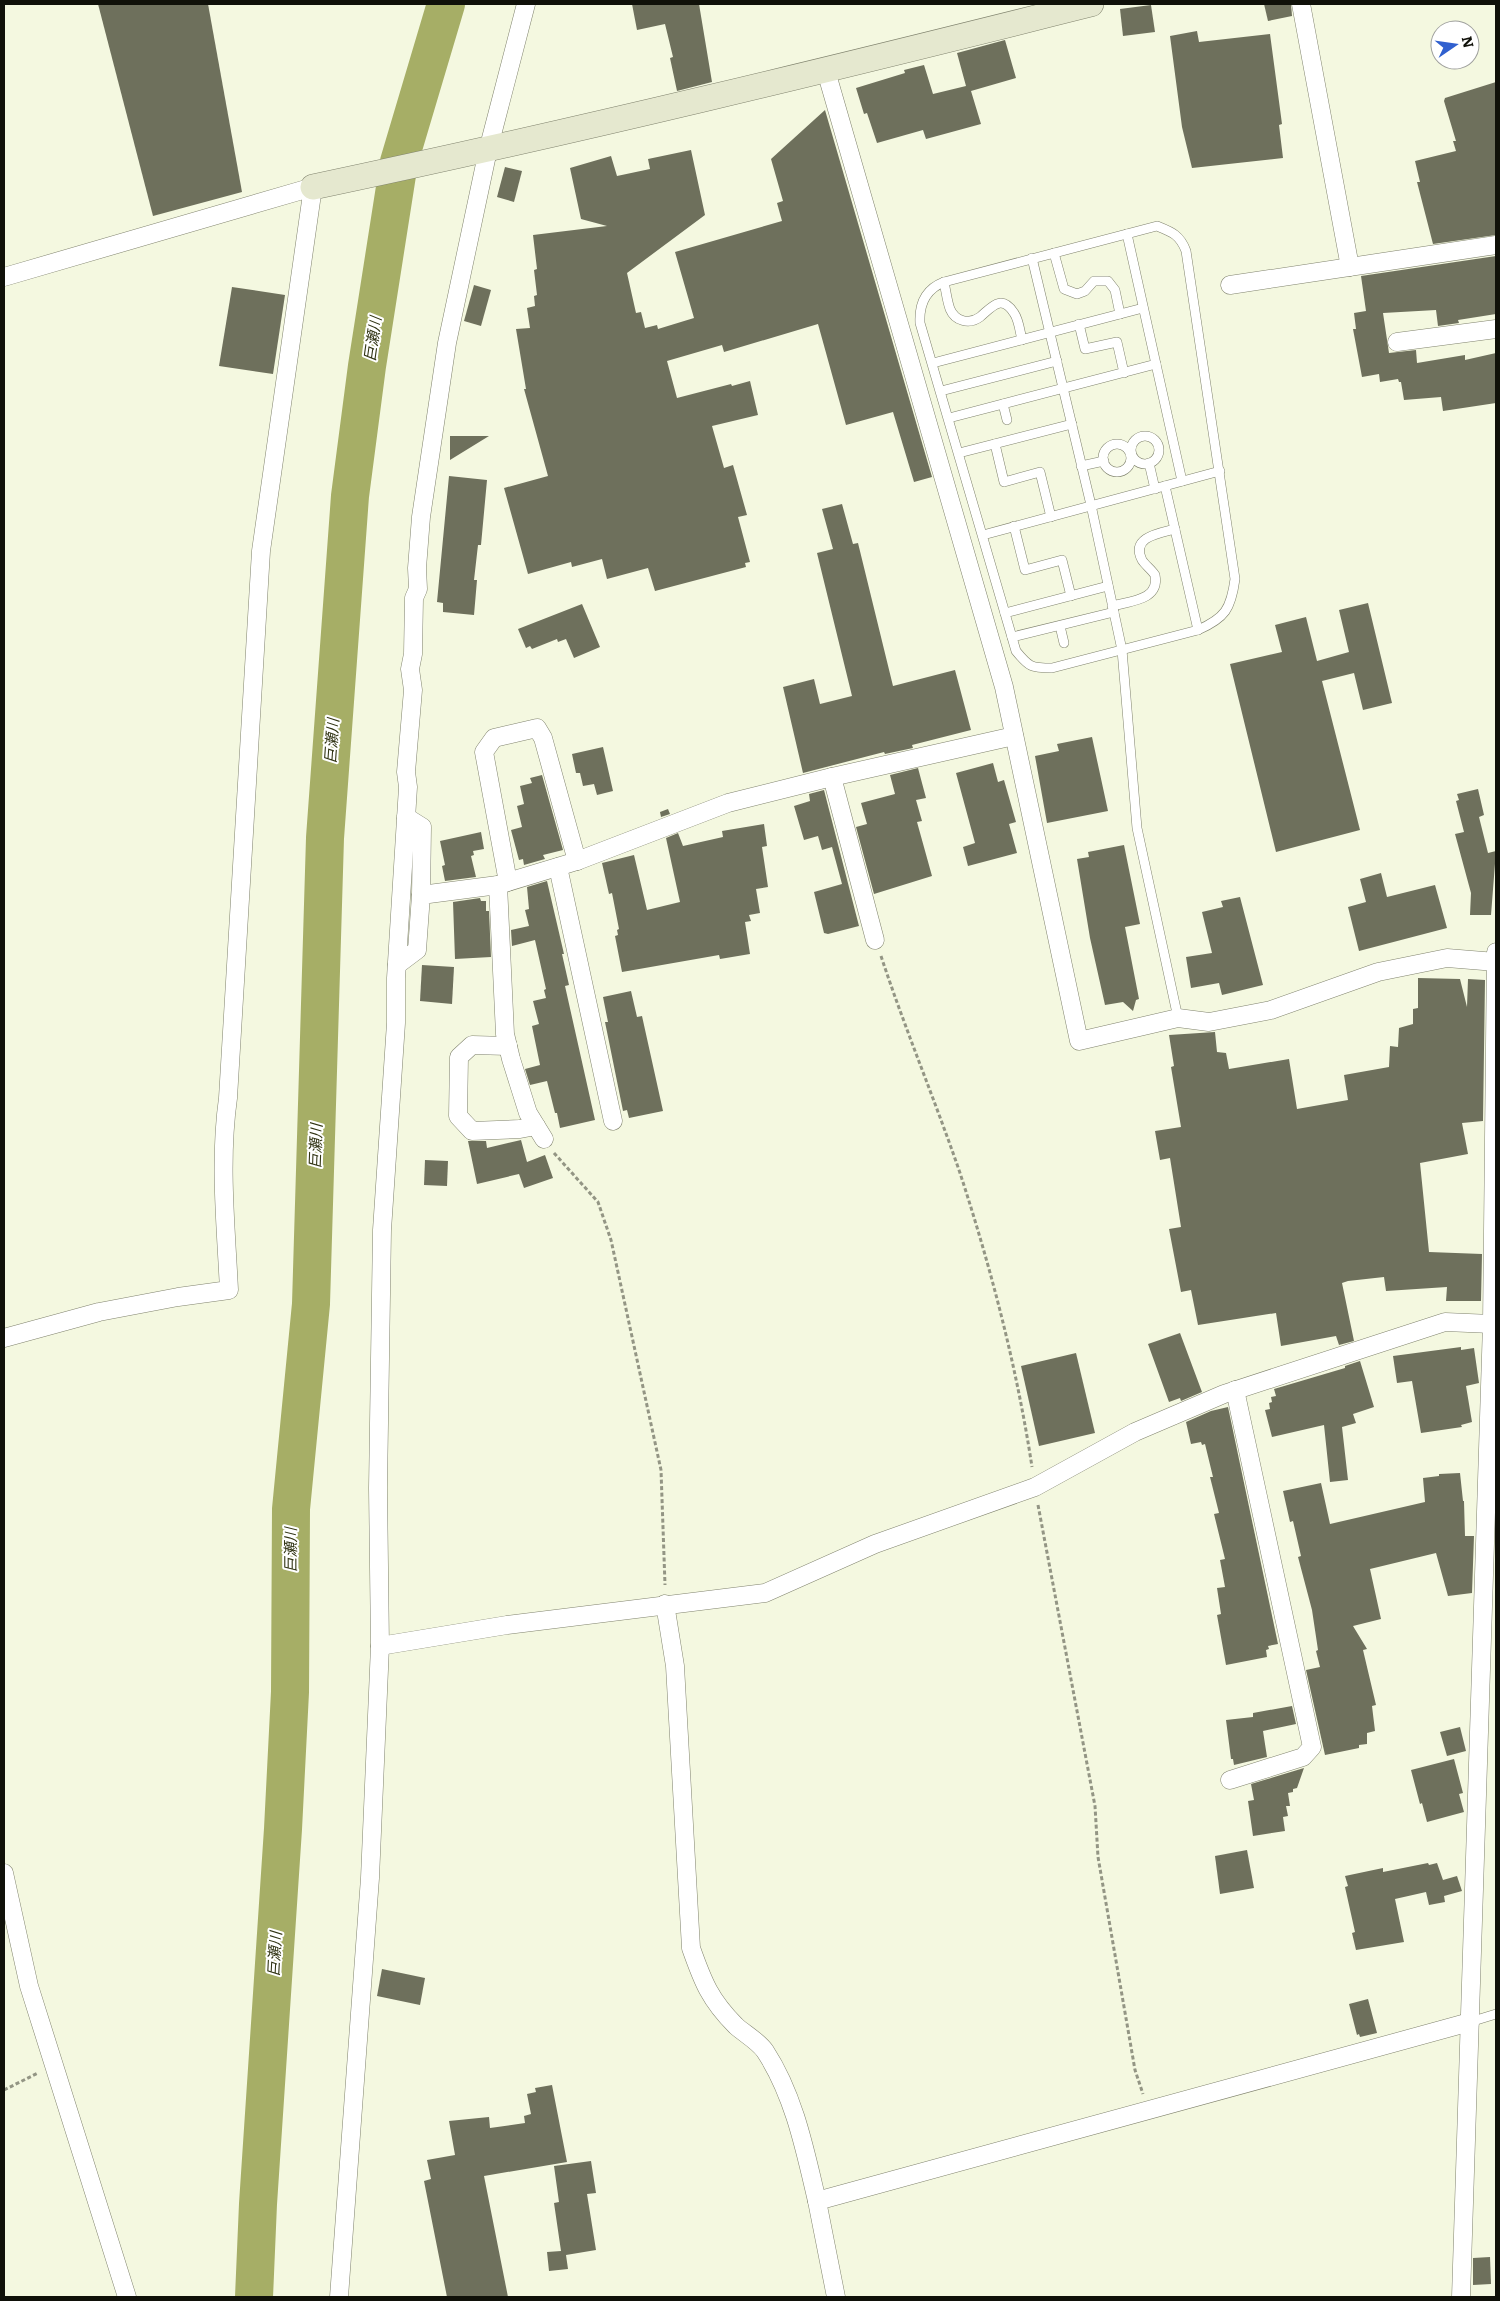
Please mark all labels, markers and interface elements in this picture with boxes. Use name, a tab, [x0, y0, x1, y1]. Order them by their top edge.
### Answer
north arrow	[1430, 20, 1480, 70]
text: N	[1458, 34, 1480, 50]
water label: 巨瀬川	[357, 313, 386, 363]
water label: 巨瀬川	[317, 716, 344, 764]
water label: 巨瀬川	[302, 1121, 327, 1169]
water label: 巨瀬川	[278, 1526, 301, 1573]
water label: 巨瀬川	[261, 1929, 286, 1977]

